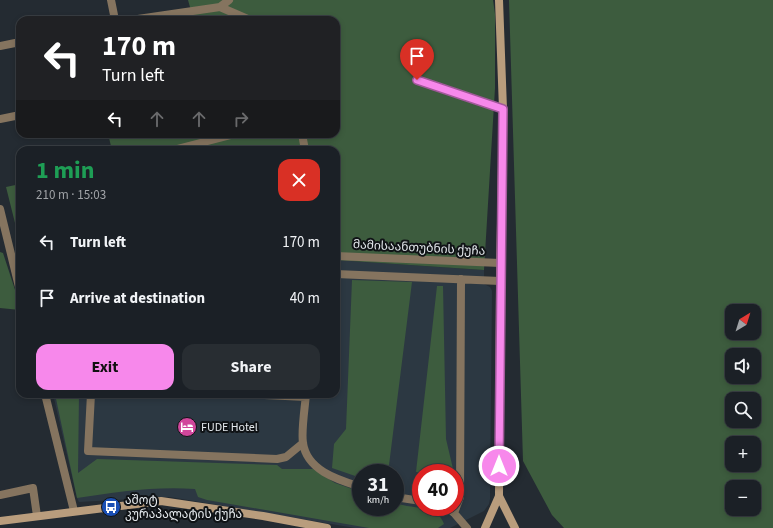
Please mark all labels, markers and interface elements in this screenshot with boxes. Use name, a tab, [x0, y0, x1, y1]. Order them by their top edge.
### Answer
text: 170 m	[102, 26, 176, 66]
icon: left	[36, 32, 88, 84]
pin	[400, 39, 434, 80]
icon: arrive	[406, 45, 428, 67]
text: Turn left	[102, 63, 164, 88]
icon: left	[104, 108, 126, 130]
icon: ahead	[146, 108, 168, 130]
icon: ahead	[188, 108, 210, 130]
icon: right	[230, 108, 252, 130]
text: 1 min	[36, 153, 94, 188]
button: close	[278, 159, 320, 201]
text: 210 m · 15:03	[36, 186, 106, 204]
icon: left	[36, 231, 58, 253]
text: Turn left	[70, 232, 126, 253]
text: 170 m	[282, 232, 320, 253]
street label: მამისაანთუბნის ქუჩა	[352, 236, 486, 260]
icon: arrive	[36, 287, 58, 309]
text: Arrive at destination	[70, 288, 205, 309]
text: 40 m	[290, 288, 320, 309]
north arrow	[725, 304, 761, 340]
map controls	[725, 304, 761, 516]
button: Exit	[36, 344, 174, 390]
button: Share	[182, 344, 320, 390]
button: sound	[725, 348, 761, 384]
button: search	[725, 392, 761, 428]
hotel icon: FUDE Hotel	[176, 416, 198, 438]
place label: FUDE Hotel	[201, 419, 258, 436]
button: +	[725, 436, 761, 472]
position arrow	[478, 445, 520, 487]
speed limit sign: 40	[412, 464, 464, 516]
text: 31	[367, 471, 389, 499]
button: −	[725, 480, 761, 516]
place label: აშოტ კურაპალატის ქუჩა	[125, 492, 242, 523]
text: km/h	[367, 493, 389, 507]
bus stop icon: აშოტ კურაპალატის ქუჩა	[100, 496, 122, 518]

